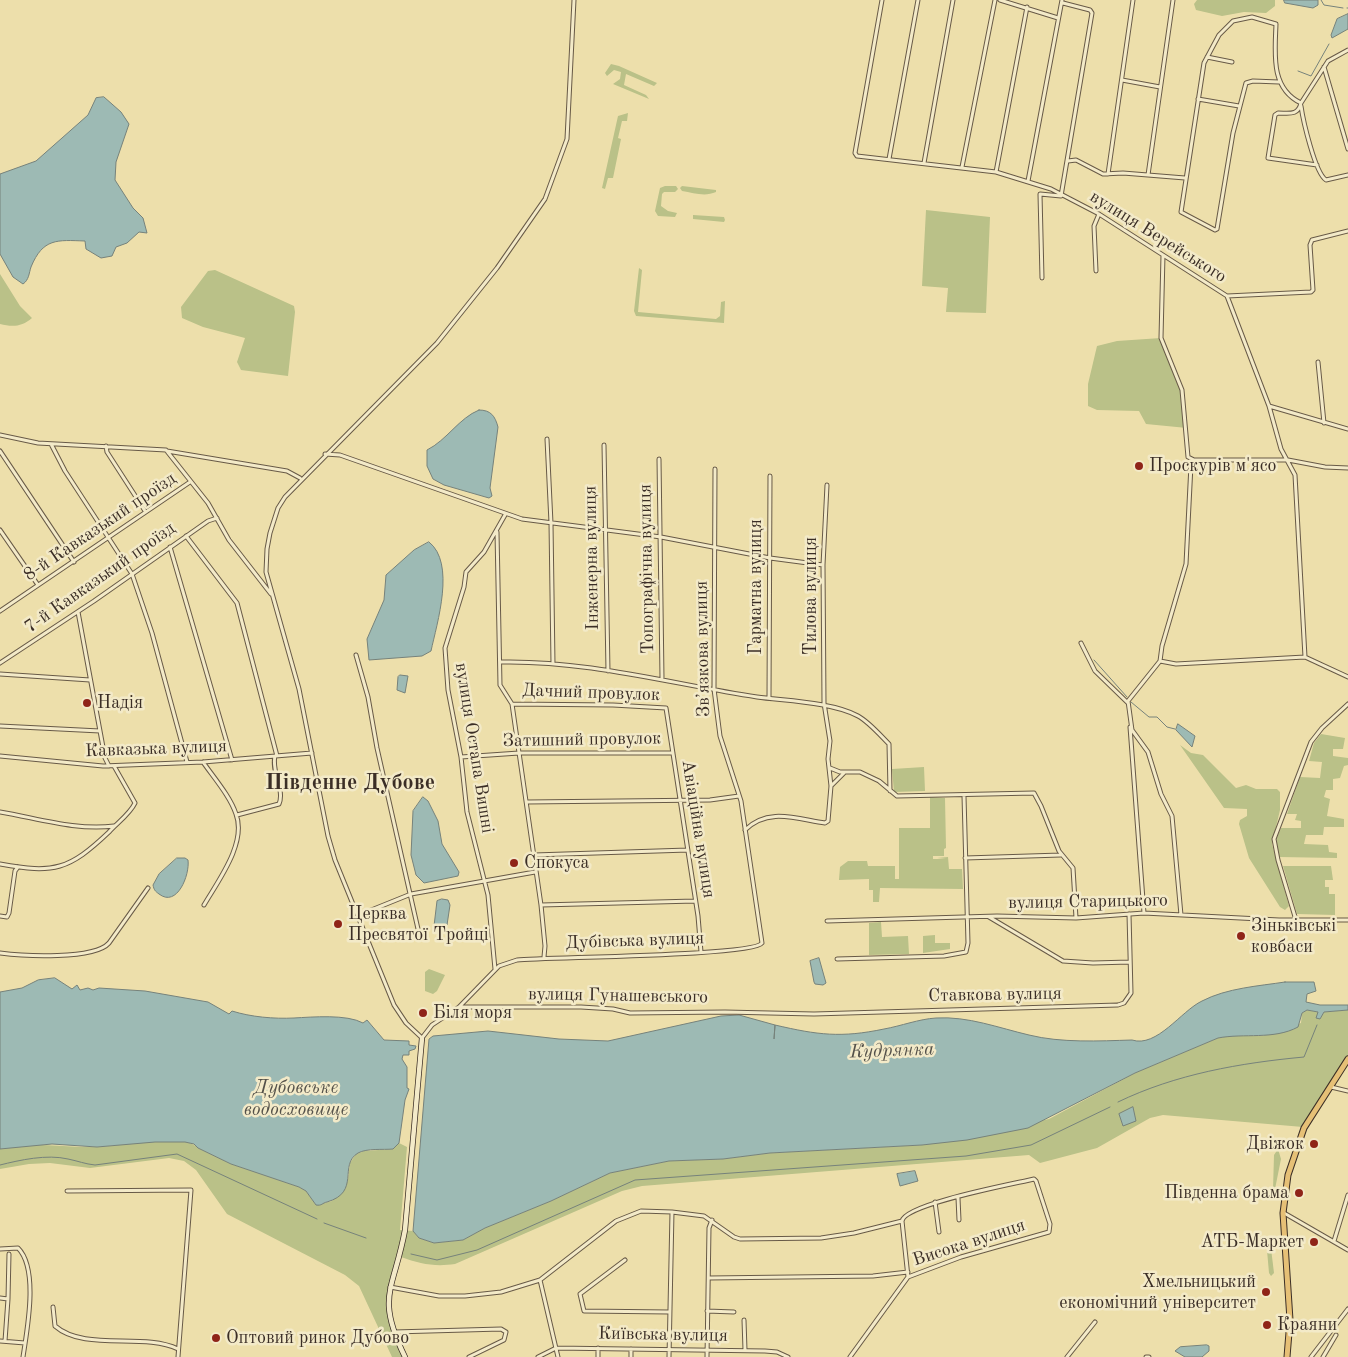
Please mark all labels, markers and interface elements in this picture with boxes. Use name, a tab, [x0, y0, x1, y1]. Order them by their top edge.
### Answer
street label: вулиця Верейського	[1086, 186, 1230, 288]
place label: Проскурів м'ясо	[1149, 455, 1277, 477]
marker: Проскурів м'ясо	[1133, 460, 1145, 472]
street label: 8-й Кавказький проїзд	[20, 468, 180, 586]
street label: Топографічна вулиця	[635, 484, 659, 654]
street label: Інженерна вулиця	[580, 486, 604, 630]
street label: 7-й Кавказький проїзд	[21, 518, 179, 638]
street label: Гарматна вулиця	[745, 519, 767, 655]
street label: Тилова вулиця	[800, 537, 822, 655]
street label: Звʼязкова вулиця	[691, 581, 715, 717]
street label: вулиця Остапа Вишні	[450, 661, 498, 835]
street label: Дачний провулок	[522, 680, 660, 706]
place label: Надія	[97, 692, 143, 714]
marker: Надія	[81, 697, 93, 709]
street label: Затишний провулок	[503, 728, 661, 752]
street label: Кавказька вулиця	[85, 736, 227, 762]
street label: Авіаційна вулиця	[676, 758, 720, 900]
district label: Південне Дубове	[265, 770, 435, 796]
place label: Спокуса	[524, 852, 589, 874]
marker: Спокуса	[508, 857, 520, 869]
street label: вулиця Старицького	[1008, 890, 1168, 914]
place label: Церква Пресвятої Тройці	[348, 903, 489, 946]
place label: Зіньківські ковбаси	[1251, 915, 1336, 958]
marker: Церква Пресвятої Тройці	[332, 918, 344, 930]
street label: Дубівська вулиця	[565, 928, 705, 954]
marker: Зіньківські ковбаси	[1235, 930, 1247, 942]
street label: Ставкова вулиця	[928, 983, 1062, 1007]
street label: вулиця Гунашевського	[528, 984, 708, 1008]
place label: Біля моря	[433, 1002, 512, 1024]
marker: Біля моря	[417, 1007, 429, 1019]
water label: Кудрянка	[849, 1038, 935, 1064]
water label: Дубовське водосховище	[244, 1077, 348, 1121]
place label: Двіжок	[1246, 1133, 1304, 1155]
marker: Двіжок	[1308, 1138, 1320, 1150]
place label: Південна брама	[1164, 1182, 1289, 1204]
marker: Південна брама	[1293, 1187, 1305, 1199]
street label: Висока вулиця	[910, 1215, 1028, 1271]
place label: АТБ-Маркет	[1200, 1231, 1304, 1253]
marker: АТБ-Маркет	[1308, 1236, 1320, 1248]
place label: Хмельницький економічний університет	[1059, 1271, 1256, 1314]
marker: Хмельницький економічний університет	[1260, 1286, 1272, 1298]
place label: Краяни	[1277, 1314, 1337, 1336]
marker: Краяни	[1261, 1319, 1273, 1331]
street label: Київська вулиця	[598, 1323, 728, 1347]
place label: Оптовий ринок Дубово	[226, 1327, 409, 1349]
marker: Оптовий ринок Дубово	[210, 1332, 222, 1344]

